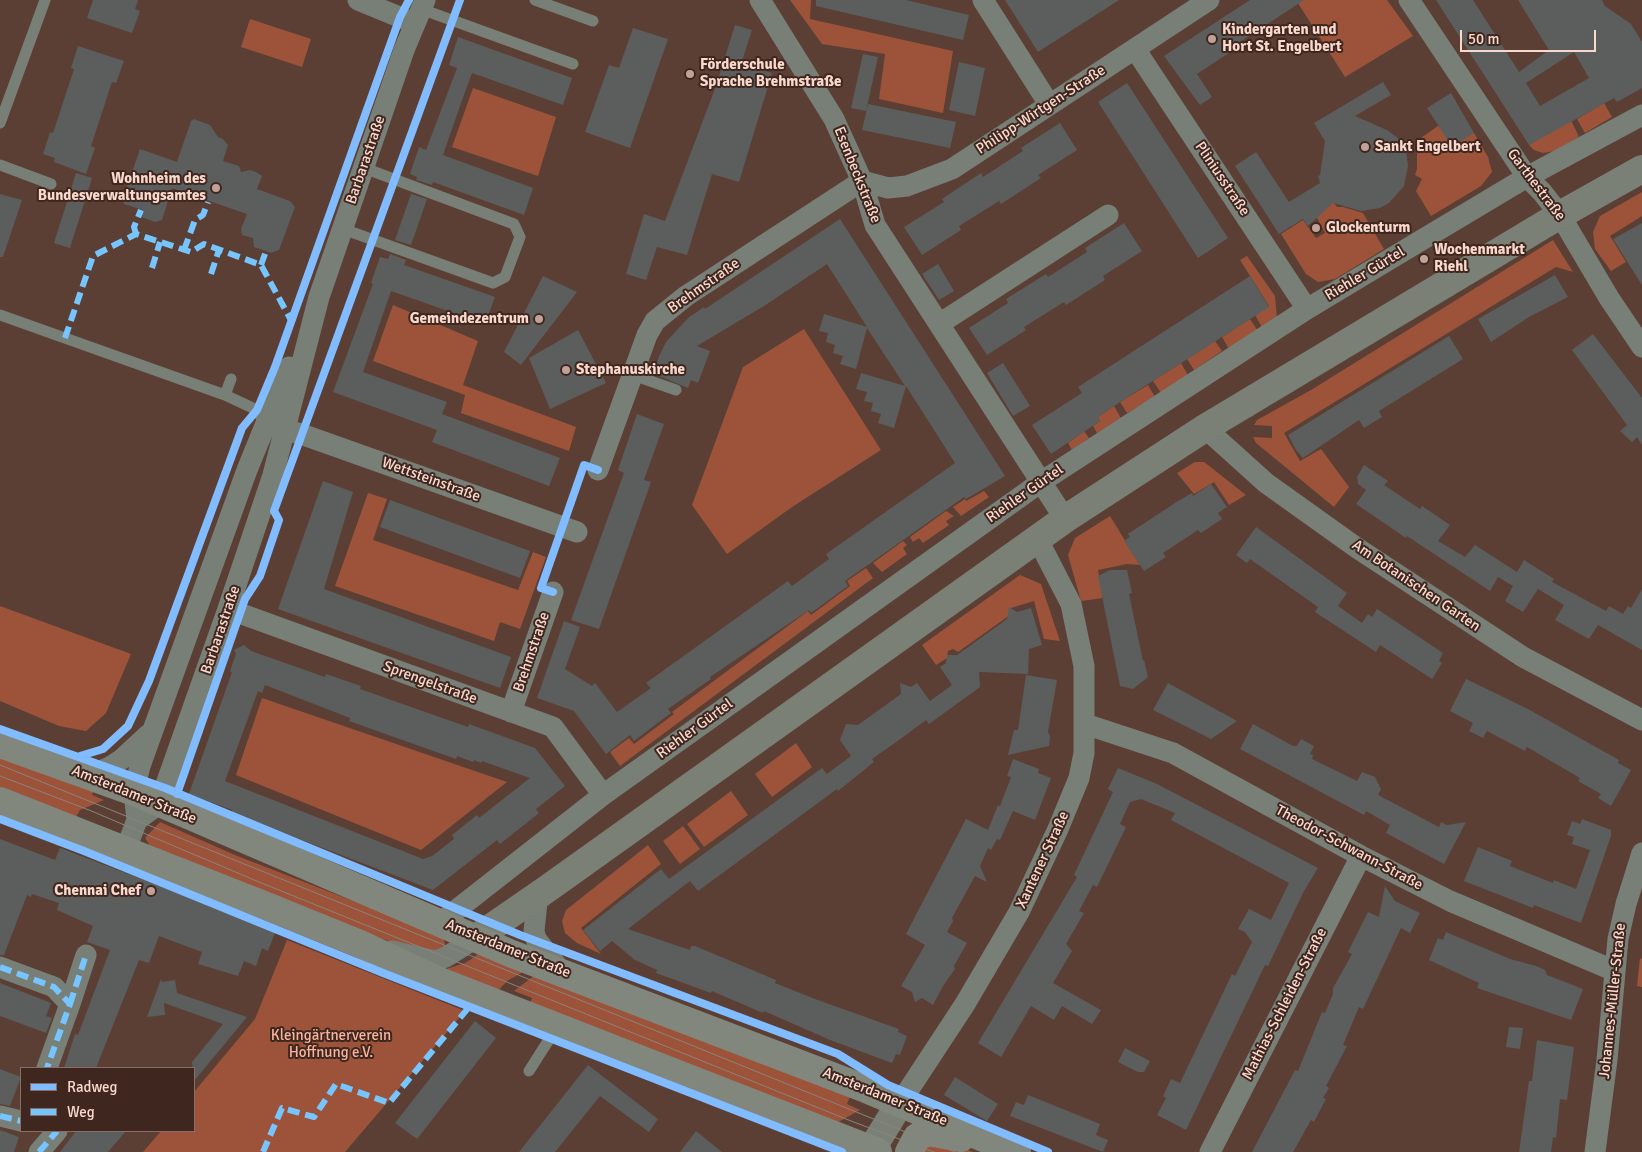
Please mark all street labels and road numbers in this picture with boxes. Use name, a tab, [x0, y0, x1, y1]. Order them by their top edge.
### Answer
street label: Philipp-Wirtgen-Straße	[973, 61, 1109, 159]
street label: Barbarastraße	[342, 113, 390, 207]
street label: Esenbeckstraße	[829, 124, 885, 226]
street label: Pliniusstraße	[1191, 138, 1253, 220]
street label: Garthestraße	[1503, 145, 1569, 225]
street label: Riehler Gürtel	[1322, 243, 1408, 305]
street label: Brehmstraße	[665, 255, 743, 317]
street label: Wettsteinstraße	[379, 454, 483, 506]
street label: Riehler Gürtel	[983, 461, 1067, 527]
street label: Am Botanischen Garten	[1348, 536, 1484, 636]
street label: Barbarastraße	[197, 583, 245, 677]
street label: Brehmstraße	[510, 610, 554, 694]
street label: Sprengelstraße	[381, 658, 479, 708]
street label: Riehler Gürtel	[653, 695, 737, 763]
street label: Amsterdamer Straße	[69, 762, 199, 828]
street label: Theodor-Schwann-Straße	[1272, 802, 1426, 894]
street label: Xantener Straße	[1013, 809, 1073, 911]
street label: Amsterdamer Straße	[443, 916, 573, 982]
street label: Johannes-Müller-Straße	[1596, 922, 1630, 1080]
street label: Mathias-Schleiden-Straße	[1239, 925, 1331, 1083]
street label: Amsterdamer Straße	[820, 1064, 950, 1130]

